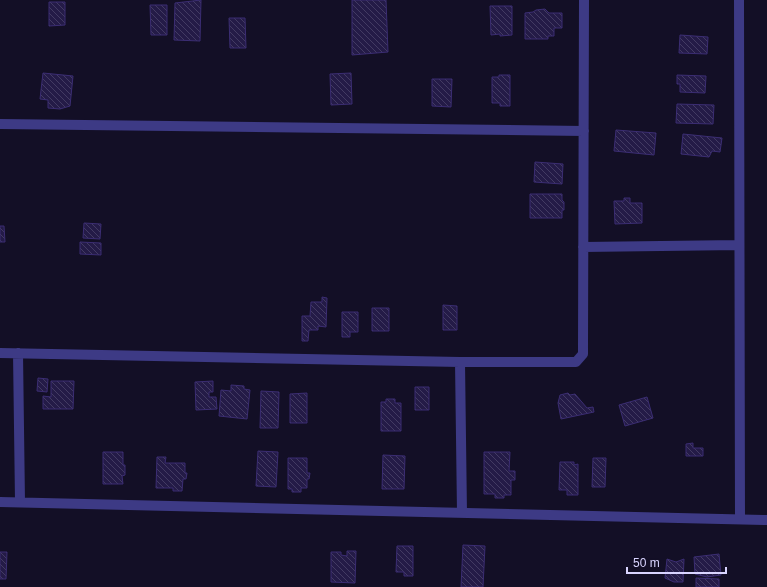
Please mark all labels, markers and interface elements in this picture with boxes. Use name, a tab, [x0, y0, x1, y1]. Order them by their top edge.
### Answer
scale bar	[627, 549, 726, 575]
text: 50 m	[633, 556, 660, 570]

